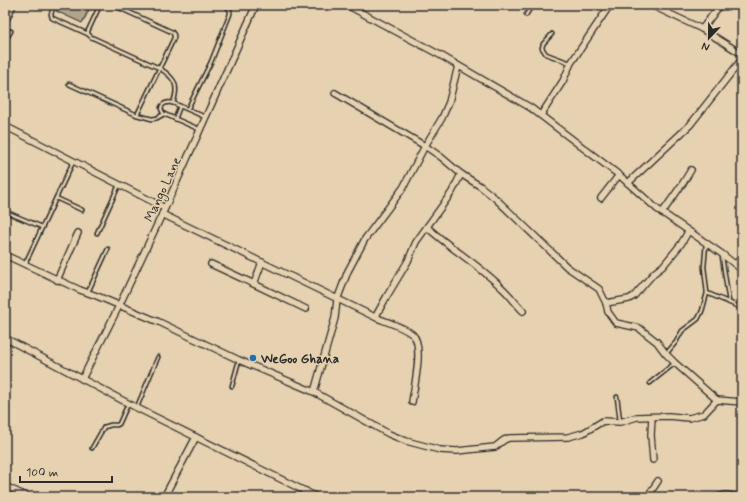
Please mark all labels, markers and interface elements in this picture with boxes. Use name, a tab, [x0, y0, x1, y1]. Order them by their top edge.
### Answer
north arrow	[689, 18, 729, 58]
text: N	[700, 38, 712, 54]
street label: Mango Lane	[141, 154, 187, 225]
place label: WeGoo Ghana	[260, 351, 339, 368]
marker: WeGoo Ghana	[248, 353, 258, 363]
scale bar	[20, 458, 112, 484]
text: 100 m	[26, 465, 58, 481]

